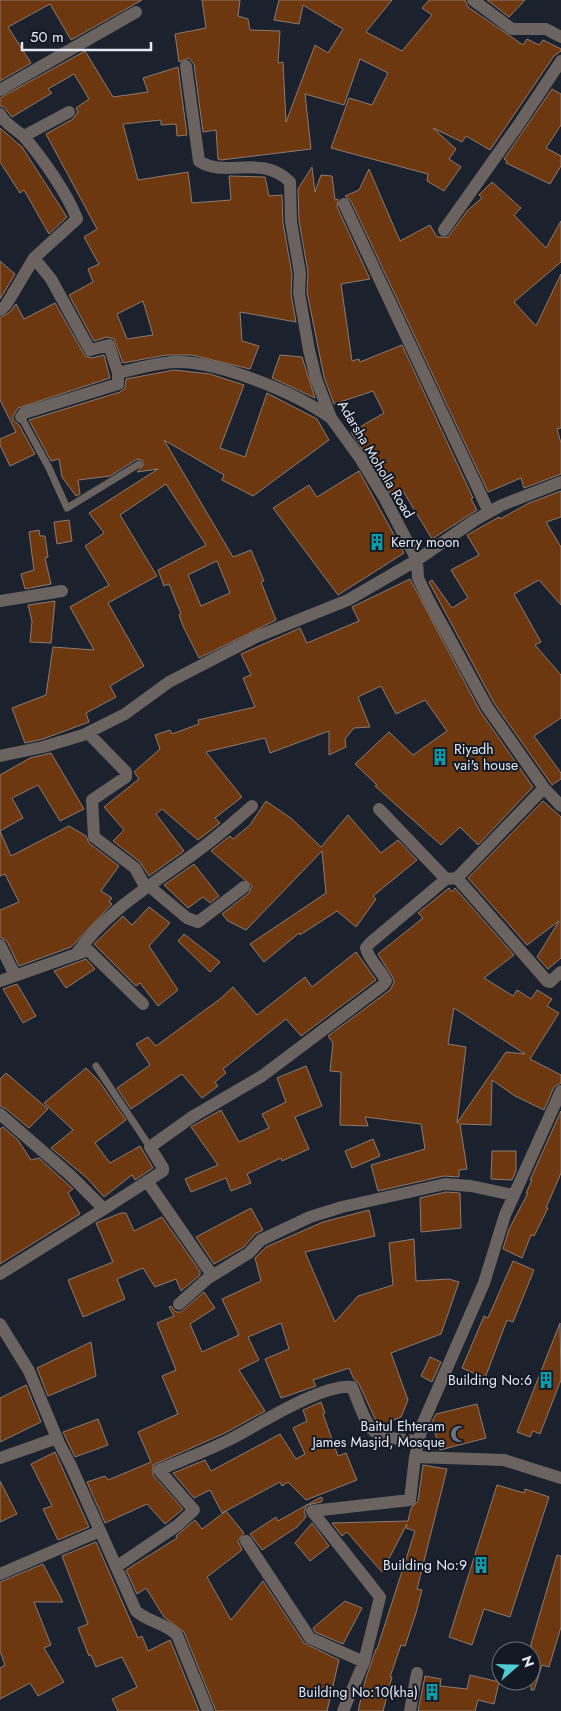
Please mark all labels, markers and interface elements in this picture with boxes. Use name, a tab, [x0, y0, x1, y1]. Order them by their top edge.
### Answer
scale bar	[22, 20, 151, 52]
text: 50 m	[30, 26, 64, 48]
street label: Adarsha Moholla Road	[333, 396, 419, 522]
building icon: Kerry moon	[367, 532, 387, 552]
place label: Kerry moon	[391, 532, 460, 552]
place label: Riyadh vai's house	[454, 739, 518, 775]
building icon: Riyadh vai's house	[430, 747, 450, 767]
place label: Building No:6	[448, 1370, 532, 1390]
building icon: Building No:6	[536, 1370, 556, 1390]
place label: Baitul Ehteram James Masjid, Mosque	[310, 1416, 445, 1452]
mosque icon: Baitul Ehteram James Masjid, Mosque	[449, 1424, 469, 1444]
place label: Building No:9	[383, 1555, 467, 1575]
building icon: Building No:9	[471, 1555, 491, 1575]
north arrow	[491, 1641, 541, 1691]
text: N	[517, 1653, 540, 1670]
place label: Building No:10(kha)	[299, 1682, 418, 1702]
building icon: Building No:10(kha)	[422, 1682, 442, 1702]

